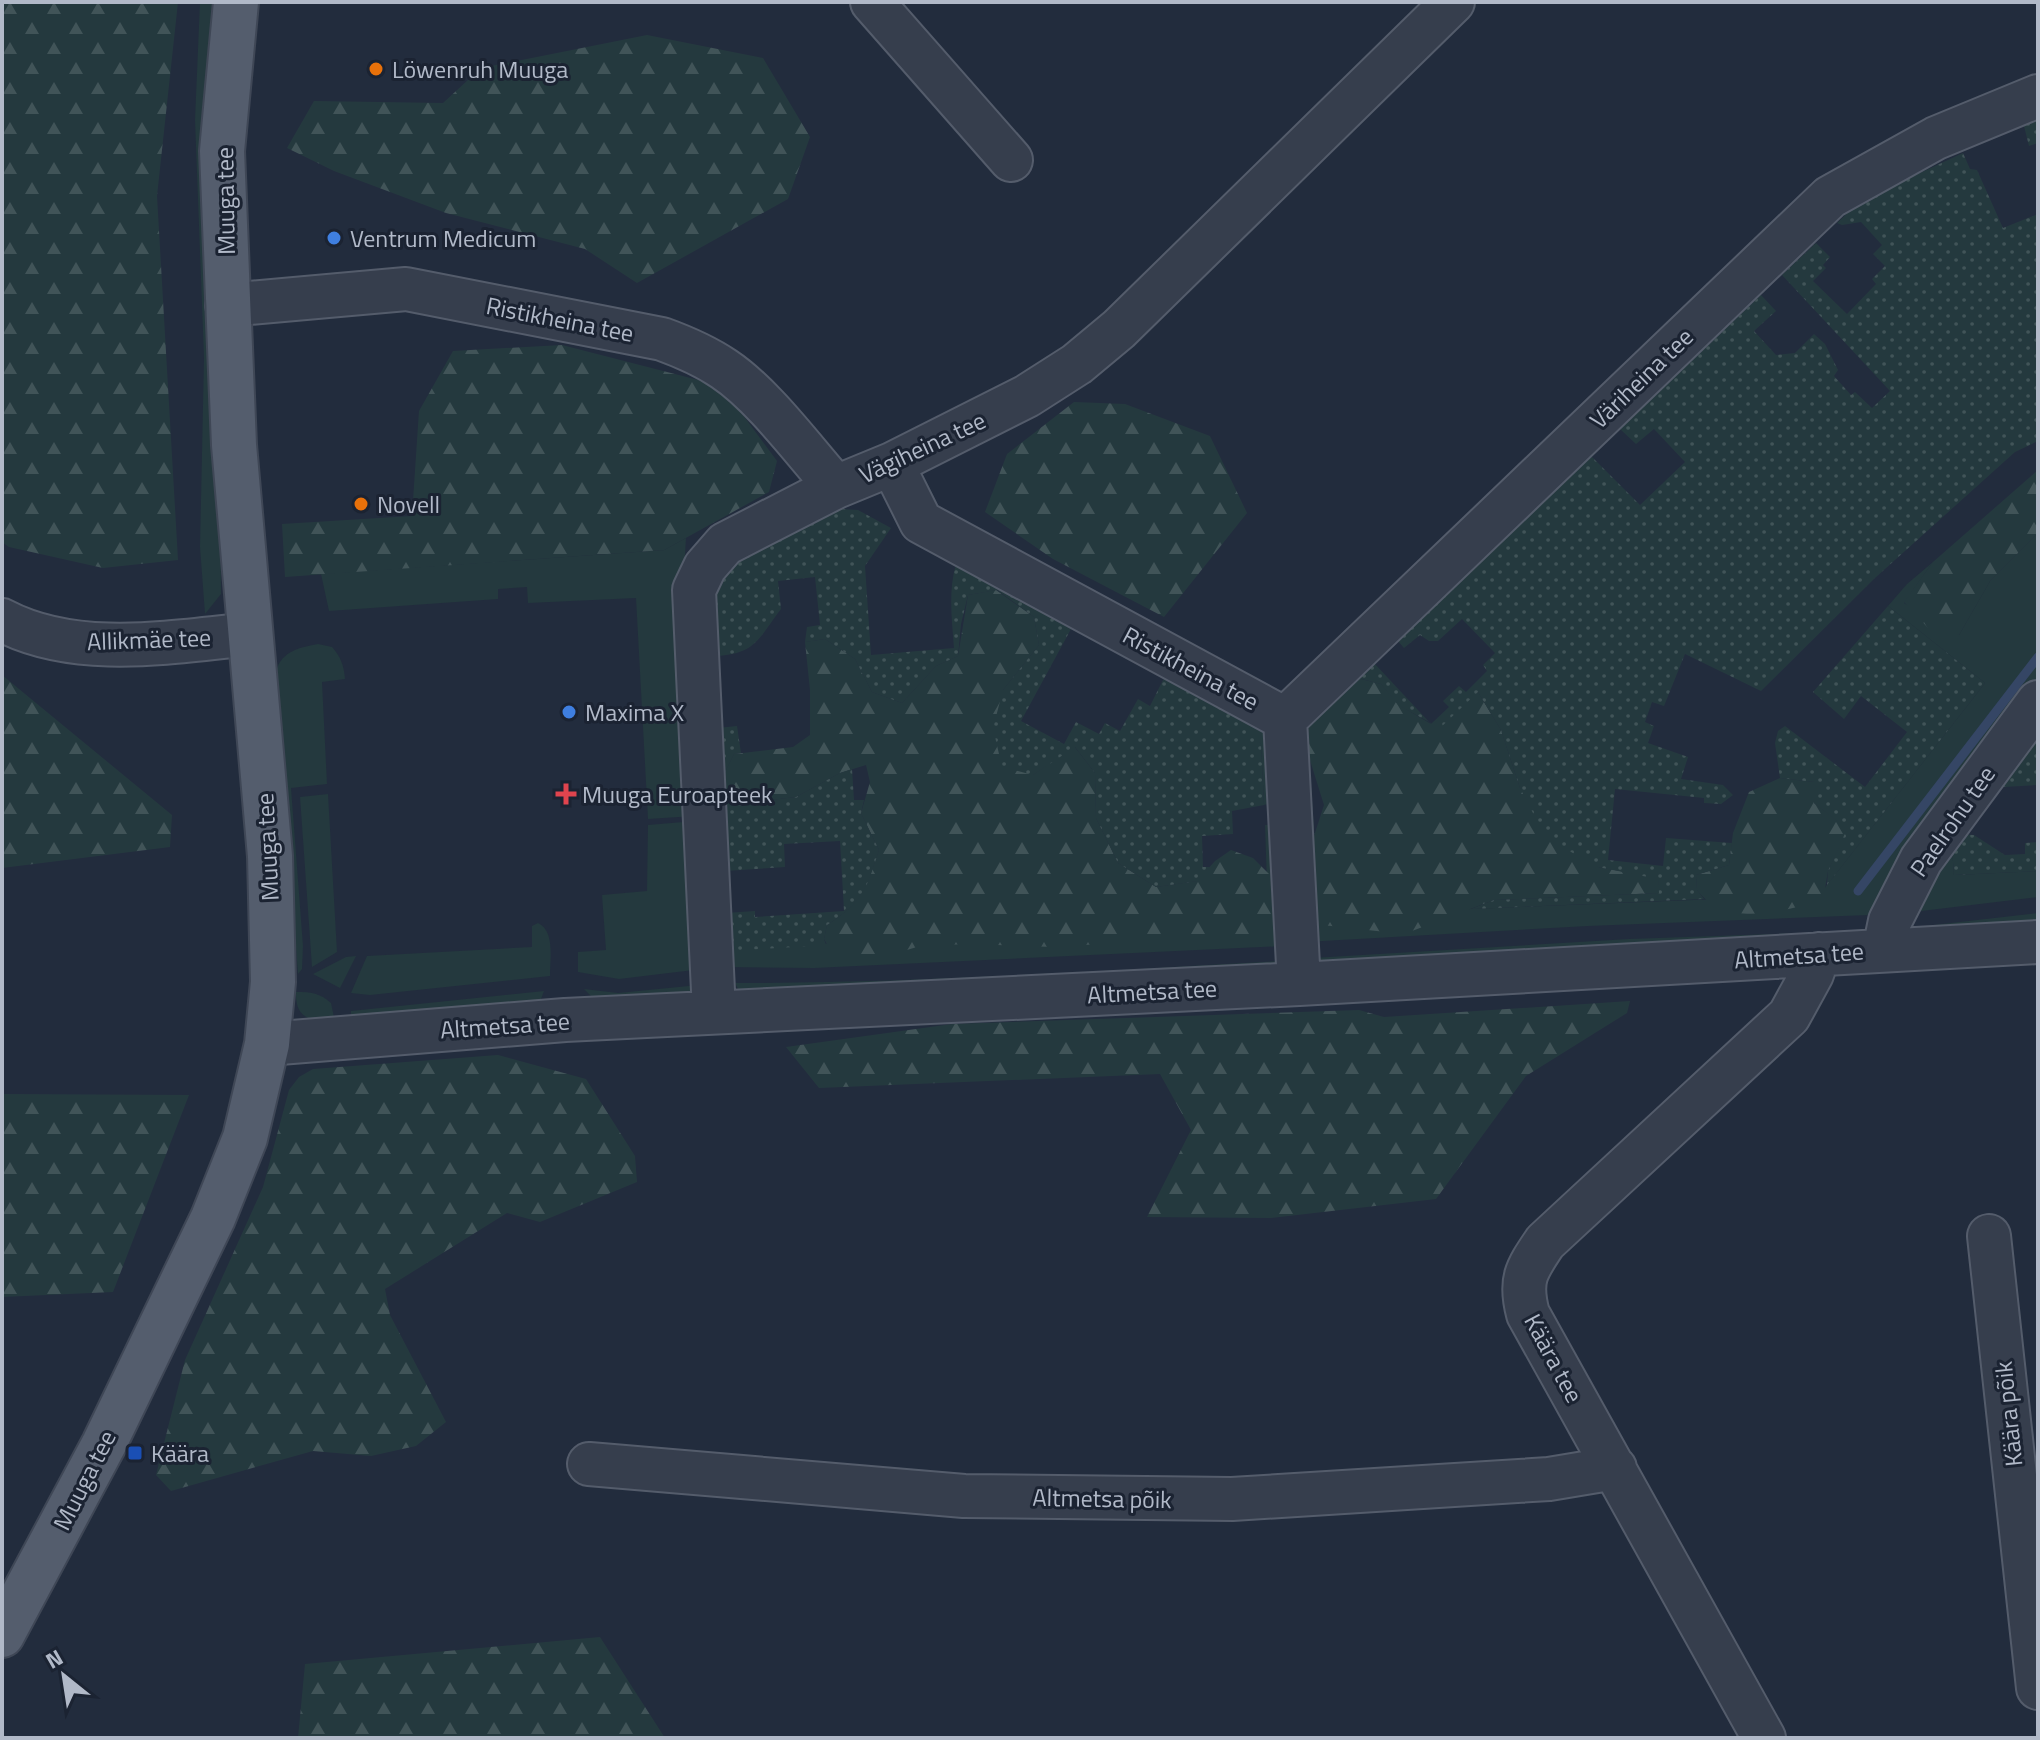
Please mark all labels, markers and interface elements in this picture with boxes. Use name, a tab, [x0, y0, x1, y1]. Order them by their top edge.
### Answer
place label: Löwenruh Muuga	[392, 51, 568, 87]
marker: Löwenruh Muuga	[367, 60, 385, 78]
street label: Muuga tee	[206, 147, 244, 255]
place label: Ventrum Medicum	[350, 220, 536, 256]
marker: Ventrum Medicum	[325, 229, 343, 247]
street label: Ristikheina tee	[483, 287, 637, 351]
street label: Väriheina tee	[1581, 319, 1701, 437]
street label: Vägiheina tee	[853, 402, 991, 492]
place label: Novell	[377, 486, 440, 522]
marker: Novell	[352, 495, 370, 513]
street label: Ristikheina tee	[1117, 617, 1265, 719]
street label: Allikmäe tee	[86, 619, 212, 659]
place label: Maxima X	[585, 694, 684, 730]
marker: Maxima X	[560, 703, 578, 721]
street label: Paelrohu tee	[1901, 758, 2003, 884]
place label: Muuga Euroapteek	[582, 776, 773, 812]
marker: Muuga Euroapteek	[557, 785, 575, 803]
street label: Muuga tee	[246, 792, 288, 902]
street label: Altmetsa tee	[1733, 933, 1865, 977]
street label: Altmetsa tee	[1086, 970, 1218, 1012]
street label: Altmetsa tee	[439, 1003, 571, 1047]
street label: Käära tee	[1516, 1307, 1592, 1409]
street label: Käära põik	[1985, 1359, 2031, 1468]
street label: Muuga tee	[43, 1424, 125, 1536]
place label: Käära	[151, 1435, 209, 1471]
marker: Käära	[126, 1444, 144, 1462]
street label: Altmetsa põik	[1032, 1479, 1172, 1517]
north arrow	[24, 1636, 104, 1716]
text: N	[39, 1640, 69, 1677]

